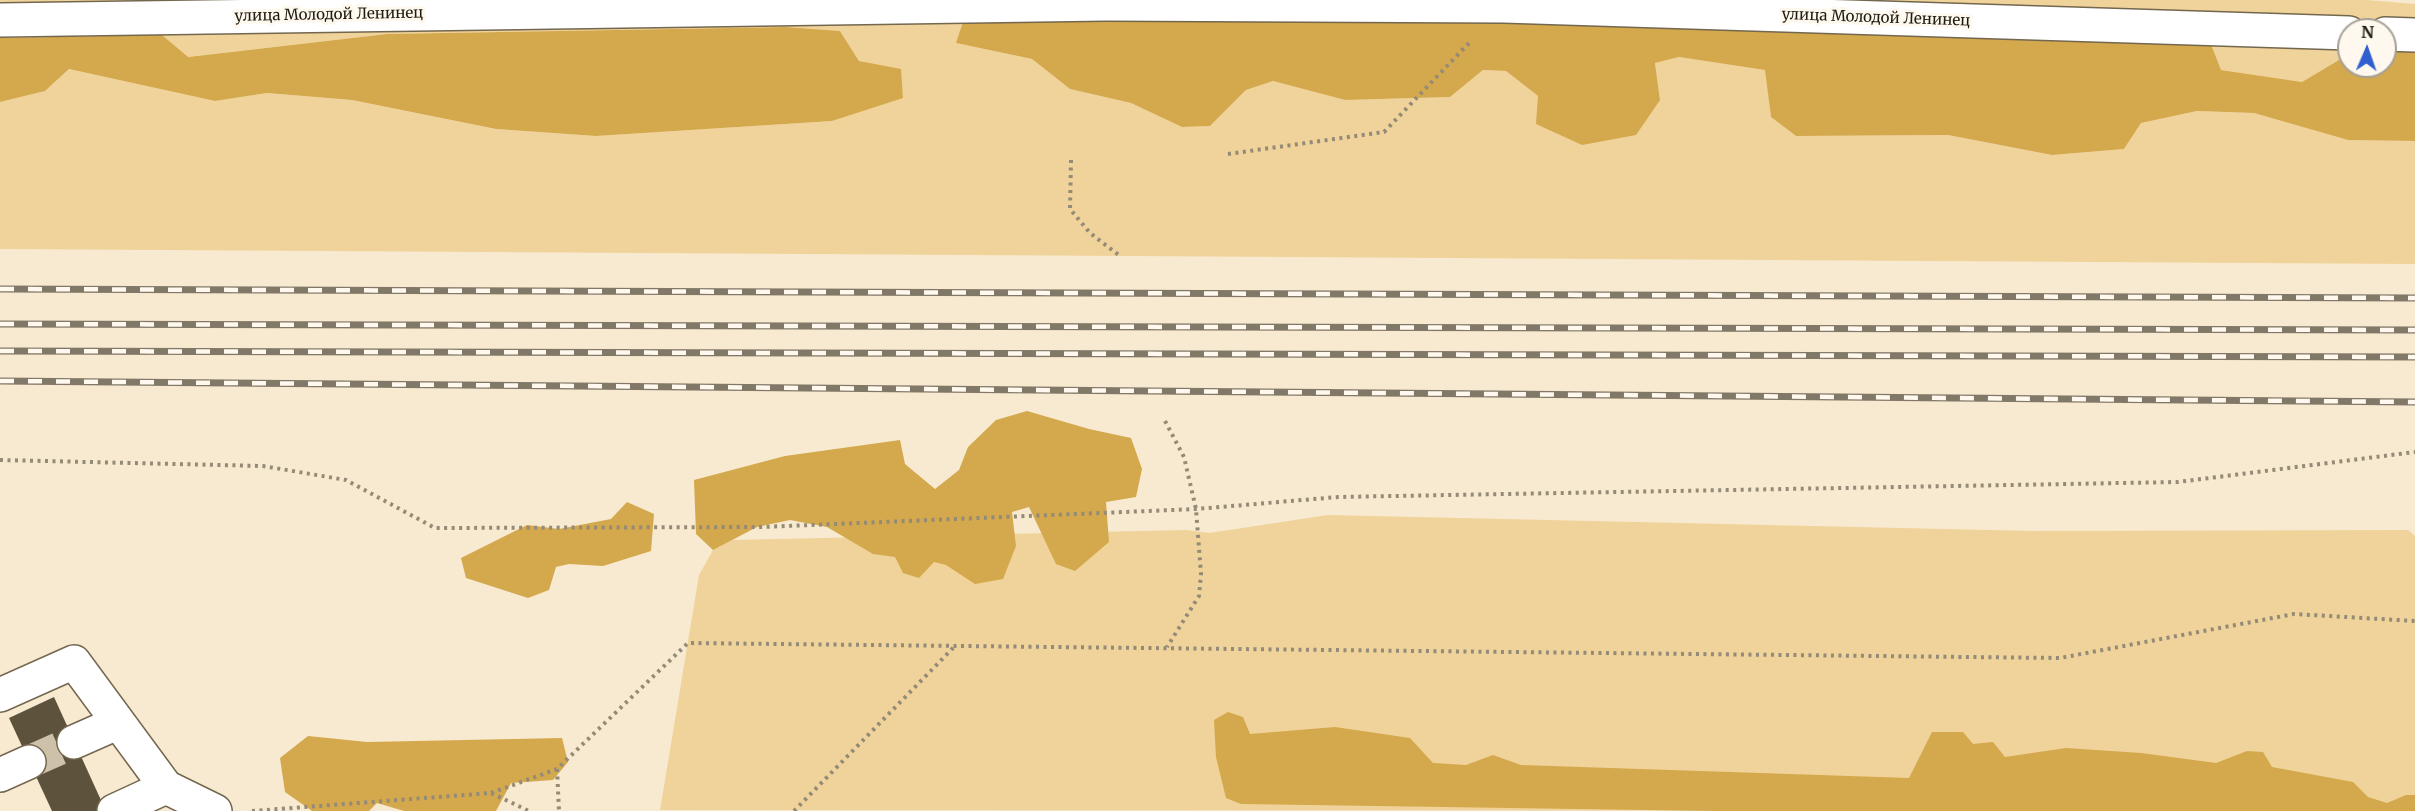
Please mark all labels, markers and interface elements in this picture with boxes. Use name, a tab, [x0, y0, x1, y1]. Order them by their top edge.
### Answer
street label: улица Молодой Ленинец	[234, 4, 424, 26]
street label: улица Молодой Ленинец	[1781, 6, 1971, 30]
north arrow	[2337, 18, 2397, 78]
text: N	[2361, 22, 2374, 42]

